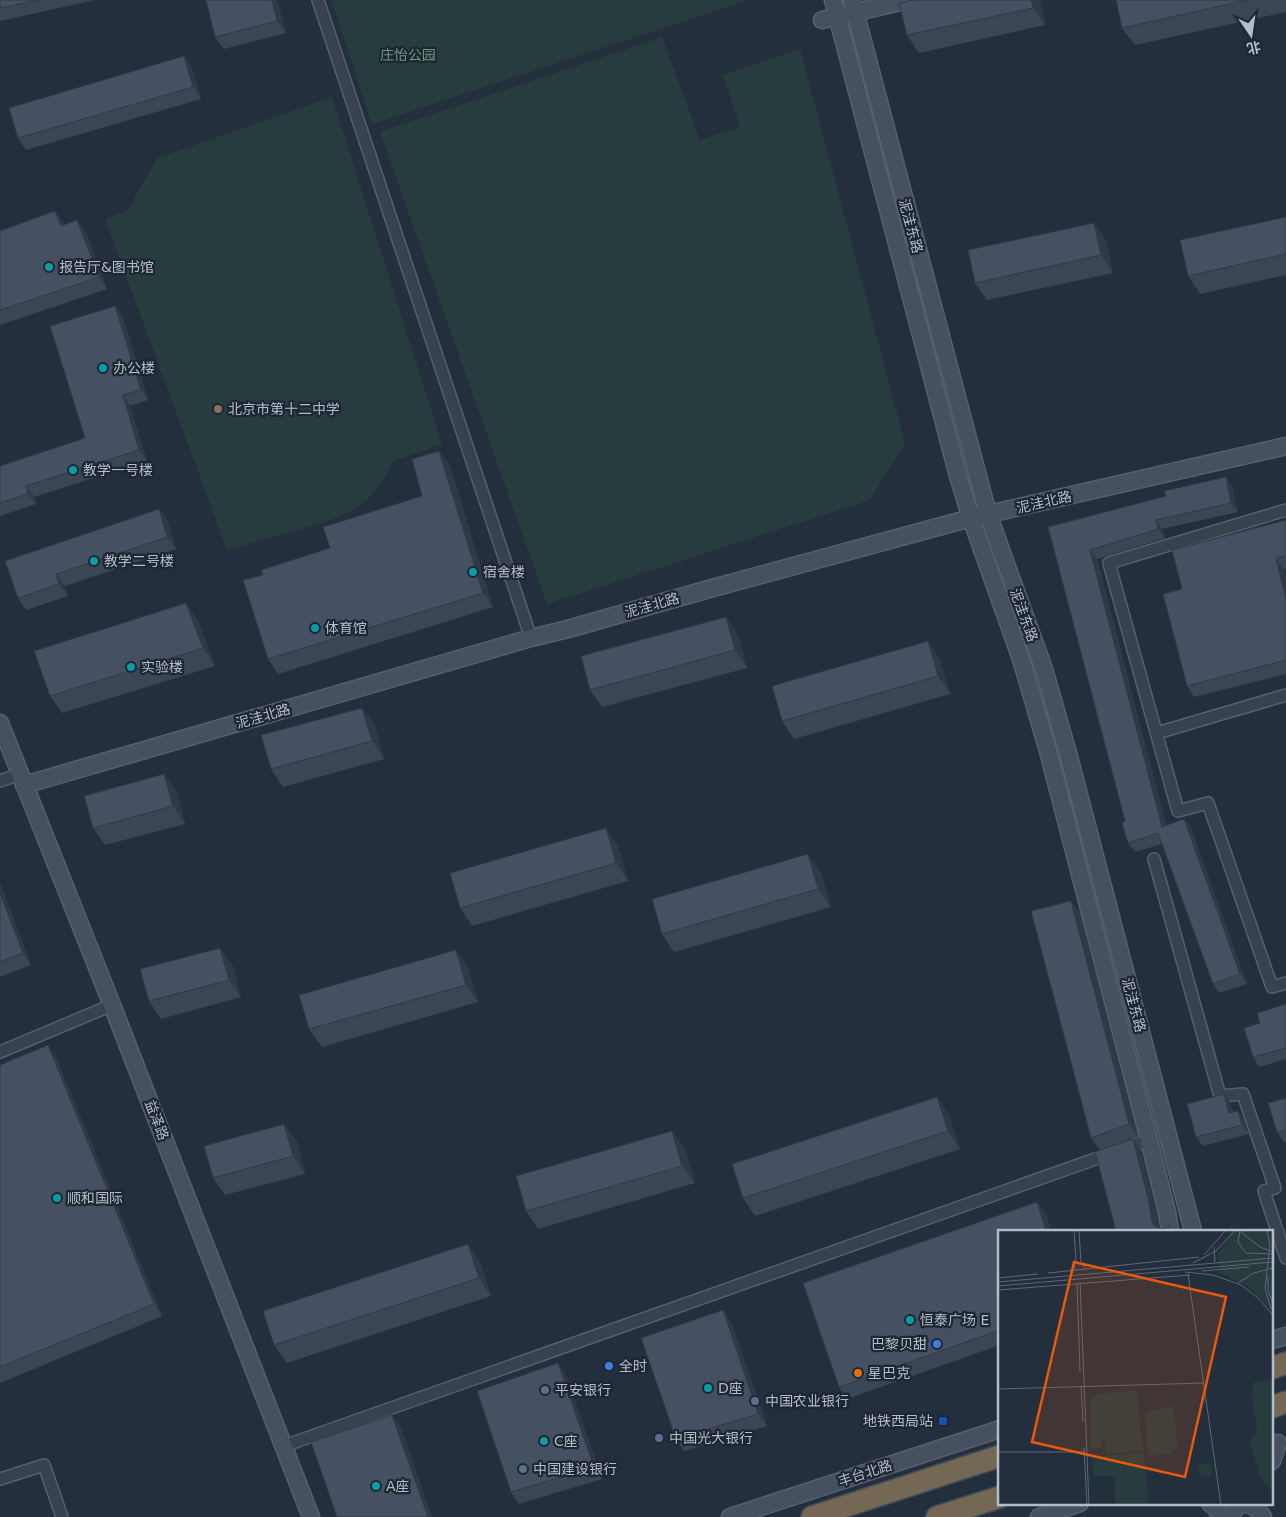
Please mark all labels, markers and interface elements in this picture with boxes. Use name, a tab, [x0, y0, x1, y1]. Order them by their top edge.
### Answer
north arrow	[1226, 10, 1276, 60]
text: 北	[1245, 38, 1263, 57]
park label: 庄怡公园	[380, 47, 436, 63]
street label: 泥洼东路	[896, 197, 926, 255]
place label: 报告厅&图书馆	[59, 259, 154, 275]
marker: 报告厅&图书馆	[43, 261, 55, 273]
place label: 办公楼	[113, 360, 155, 376]
marker: 办公楼	[97, 362, 109, 374]
place label: 北京市第十二中学	[228, 401, 340, 417]
marker: 北京市第十二中学	[212, 403, 224, 415]
place label: 教学一号楼	[83, 462, 153, 478]
marker: 教学一号楼	[67, 464, 79, 476]
street label: 泥洼北路	[1015, 488, 1073, 516]
place label: 教学二号楼	[104, 553, 174, 569]
marker: 教学二号楼	[88, 555, 100, 567]
place label: 宿舍楼	[483, 564, 525, 580]
marker: 宿舍楼	[467, 566, 479, 578]
street label: 泥洼东路	[1007, 586, 1041, 644]
street label: 泥洼北路	[623, 590, 681, 620]
place label: 体育馆	[325, 620, 367, 636]
marker: 体育馆	[309, 622, 321, 634]
place label: 实验楼	[141, 659, 183, 675]
marker: 实验楼	[125, 661, 137, 673]
street label: 泥洼北路	[234, 701, 292, 731]
street label: 泥洼东路	[1119, 976, 1149, 1034]
street label: 益泽路	[142, 1098, 172, 1142]
place label: 顺和国际	[67, 1190, 123, 1206]
marker: 顺和国际	[51, 1192, 63, 1204]
inset map	[998, 1230, 1274, 1504]
place label: 恒泰广场 E	[920, 1312, 989, 1328]
marker: 恒泰广场 E	[904, 1314, 916, 1326]
place label: 巴黎贝甜	[871, 1336, 927, 1352]
marker: 巴黎贝甜	[931, 1338, 943, 1350]
place label: 全时	[619, 1358, 647, 1374]
marker: 全时	[603, 1360, 615, 1372]
place label: 星巴克	[868, 1365, 910, 1381]
marker: 星巴克	[852, 1367, 864, 1379]
place label: D座	[718, 1380, 743, 1396]
place label: 平安银行	[555, 1382, 611, 1398]
marker: D座	[702, 1382, 714, 1394]
marker: 平安银行	[539, 1384, 551, 1396]
place label: 中国农业银行	[765, 1393, 849, 1409]
marker: 中国农业银行	[749, 1395, 761, 1407]
place label: 地铁西局站	[863, 1413, 933, 1429]
marker: 地铁西局站	[937, 1415, 949, 1427]
place label: 中国光大银行	[669, 1430, 753, 1446]
marker: 中国光大银行	[653, 1432, 665, 1444]
place label: C座	[554, 1433, 578, 1449]
marker: C座	[538, 1435, 550, 1447]
street label: 丰台北路	[836, 1457, 894, 1489]
place label: 中国建设银行	[533, 1461, 617, 1477]
marker: 中国建设银行	[517, 1463, 529, 1475]
place label: A座	[386, 1478, 410, 1494]
marker: A座	[370, 1480, 382, 1492]

